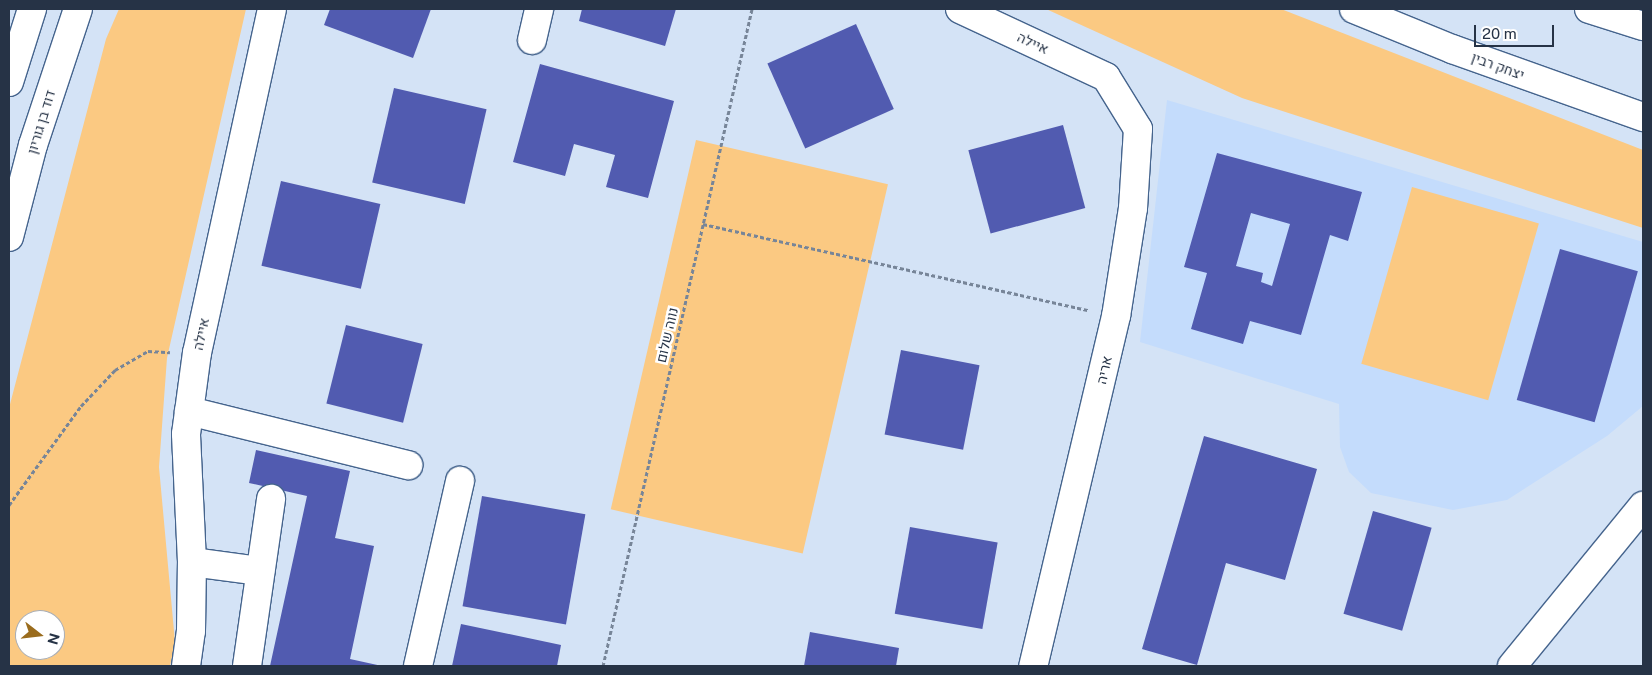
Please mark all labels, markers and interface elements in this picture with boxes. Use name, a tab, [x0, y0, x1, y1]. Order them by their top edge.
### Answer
scale bar	[1477, 15, 1557, 47]
text: 20 m	[1482, 25, 1517, 42]
street label: איילה	[1015, 28, 1051, 58]
street label: יצחק רבין	[1469, 49, 1527, 83]
street label: דוד בן גוריון	[23, 88, 59, 156]
street label: נווה שלום	[652, 306, 682, 364]
street label: איילה	[189, 316, 213, 352]
street label: אריה	[1093, 354, 1115, 386]
north arrow	[15, 610, 65, 660]
text: N	[44, 631, 63, 646]

